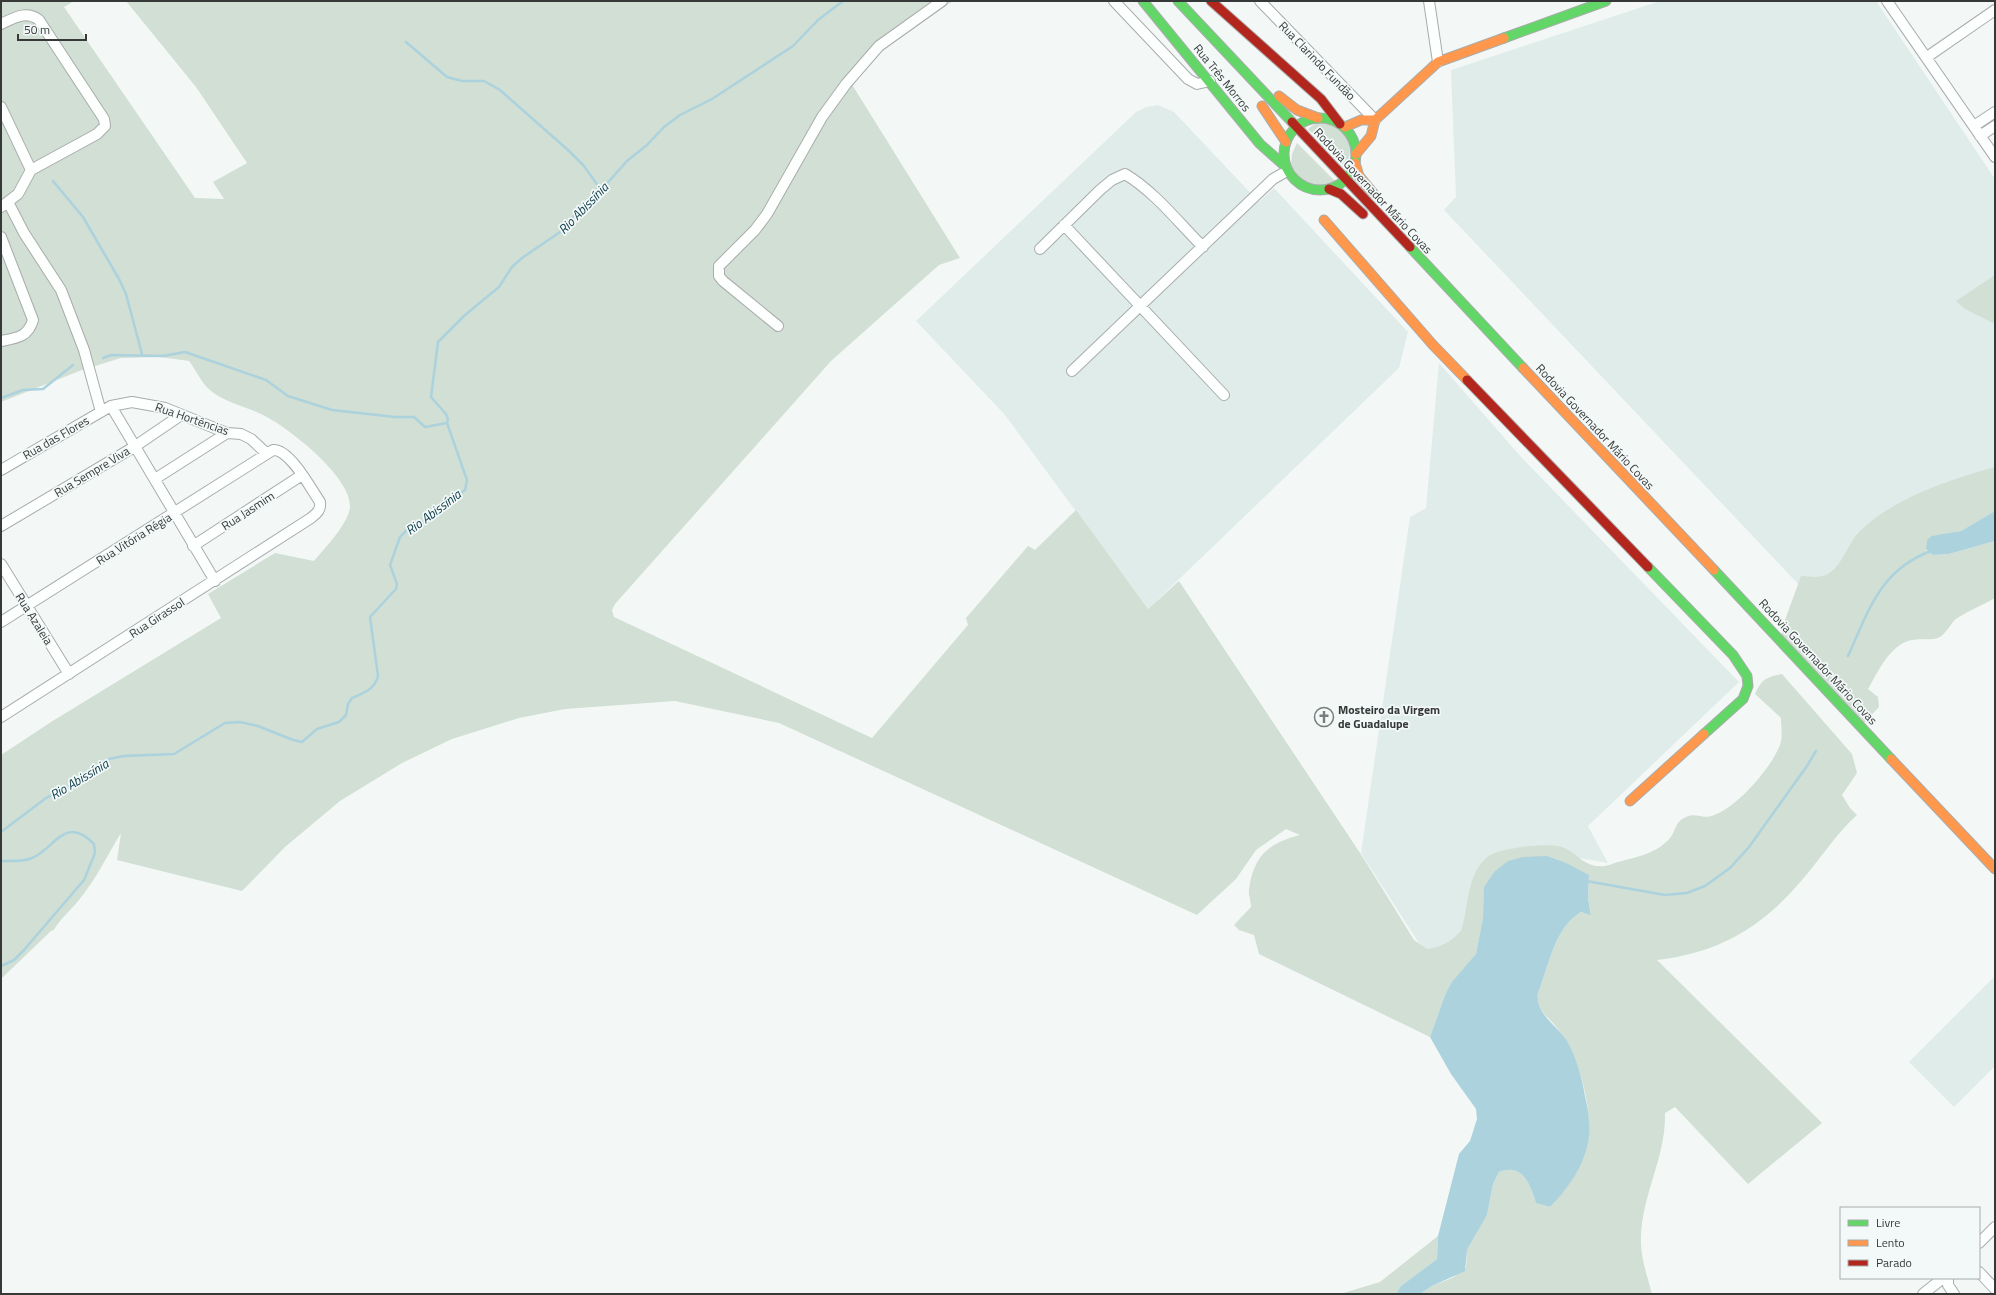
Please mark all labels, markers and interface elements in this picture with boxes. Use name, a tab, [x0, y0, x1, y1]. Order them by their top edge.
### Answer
scale bar	[18, 16, 86, 42]
street label: Rua Clarindo Fundão	[1274, 17, 1360, 105]
text: 50 m	[24, 20, 50, 39]
street label: Rua Três Morros	[1189, 40, 1256, 116]
street label: Rodovia Governador Mário Covas	[1310, 123, 1437, 258]
water label: Rio Abissínia	[553, 177, 614, 238]
street label: Rodovia Governador Mário Covas	[1532, 359, 1659, 494]
street label: Rua Hortências	[153, 397, 232, 440]
street label: Rua das Flores	[19, 411, 93, 464]
street label: Rua Sempre Viva	[50, 441, 133, 502]
water label: Rio Abissínia	[401, 484, 466, 540]
street label: Rua Jasmim	[217, 486, 278, 535]
street label: Rua Vitória Régia	[92, 508, 175, 569]
street label: Rua Azaleia	[11, 589, 58, 649]
street label: Rua Girassol	[125, 592, 188, 643]
street label: Rodovia Governador Mário Covas	[1755, 594, 1882, 729]
place label: Mosteiro da Virgem de Guadalupe	[1338, 700, 1440, 733]
church icon: Mosteiro da Virgem de Guadalupe	[1313, 706, 1335, 728]
water label: Rio Abissínia	[46, 753, 113, 804]
legend	[1840, 1207, 1980, 1279]
text: Livre	[1876, 1213, 1900, 1232]
text: Lento	[1876, 1233, 1905, 1252]
text: Parado	[1876, 1253, 1912, 1272]

